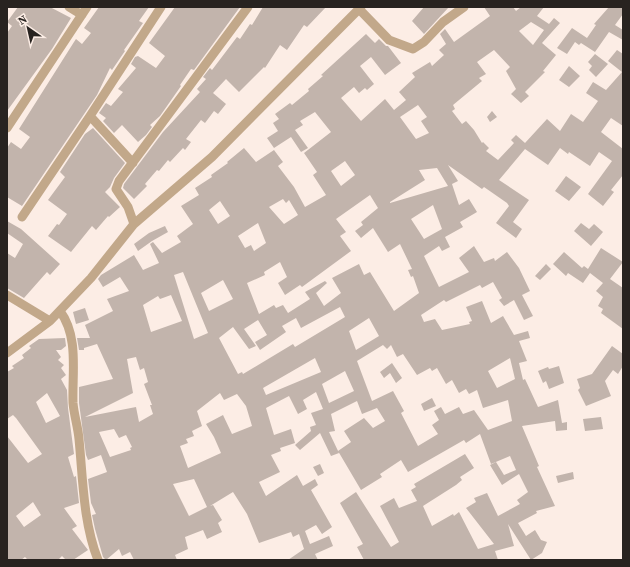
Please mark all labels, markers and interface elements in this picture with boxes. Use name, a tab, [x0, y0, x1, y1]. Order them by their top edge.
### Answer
north arrow	[8, 8, 48, 48]
text: N	[15, 12, 30, 29]

